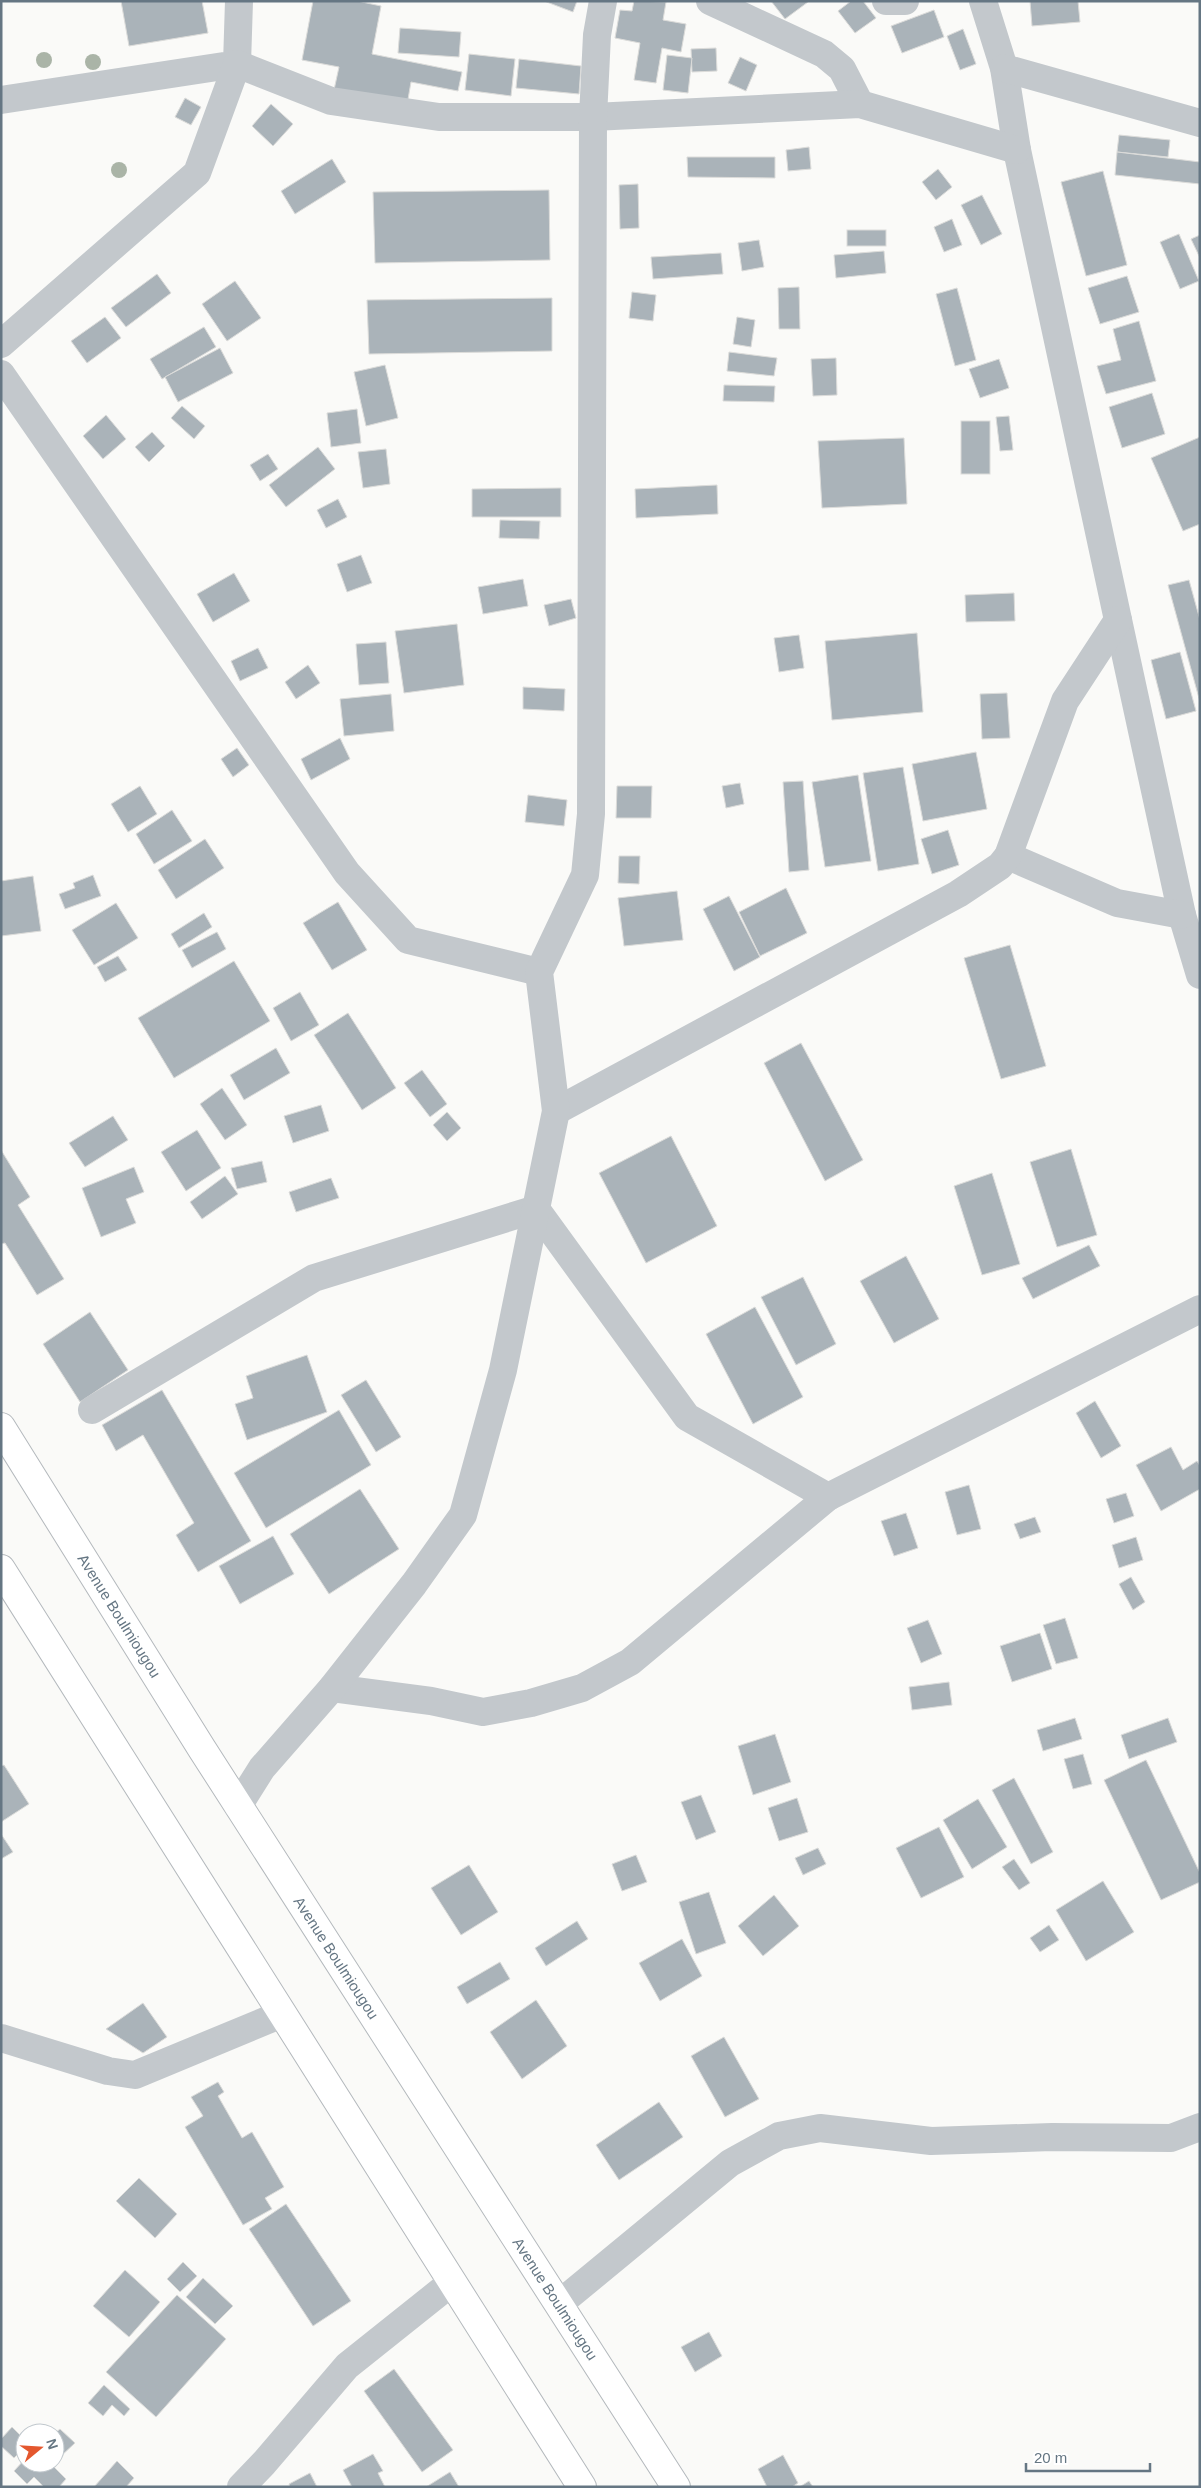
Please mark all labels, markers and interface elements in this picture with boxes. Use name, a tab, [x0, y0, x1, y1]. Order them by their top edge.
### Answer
street label: Avenue Boulmiougou	[75, 1551, 164, 1681]
street label: Avenue Boulmiougou	[291, 1893, 382, 2022]
street label: Avenue Boulmiougou	[510, 2234, 601, 2363]
north arrow	[15, 2423, 65, 2473]
text: N	[43, 2437, 62, 2451]
scale bar	[1026, 2440, 1150, 2472]
text: 20 m	[1034, 2449, 1067, 2466]

